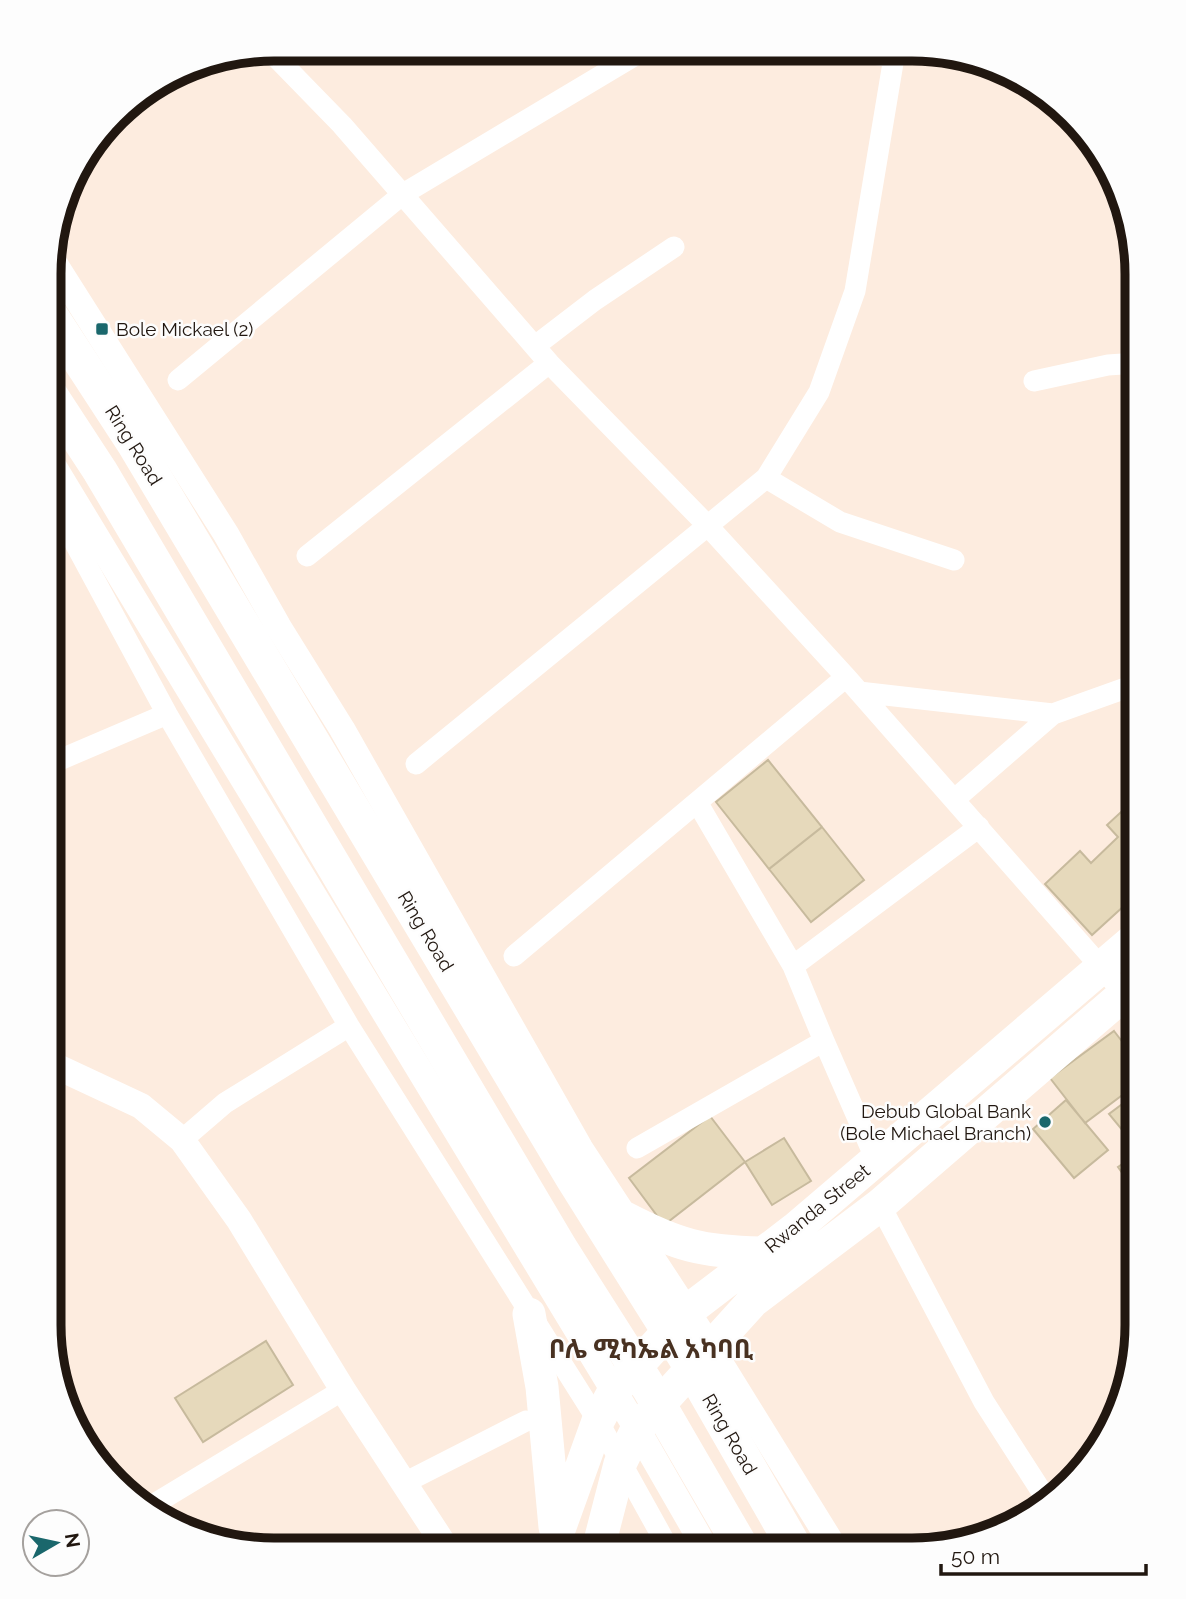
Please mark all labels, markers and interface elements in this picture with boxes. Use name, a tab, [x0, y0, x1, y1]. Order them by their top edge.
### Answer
place label: Bole Mickael (2)	[116, 318, 253, 340]
marker: Bole Mickael (2)	[94, 321, 110, 337]
street label: Ring Road	[101, 401, 167, 489]
street label: Ring Road	[393, 887, 459, 975]
place label: Debub Global Bank (Bole Michael Branch)	[840, 1100, 1031, 1144]
marker: Debub Global Bank (Bole Michael Branch)	[1037, 1114, 1053, 1130]
street label: Rwanda Street	[760, 1159, 874, 1257]
district label: ቦሌ ሚካኤል አካባቢ	[549, 1334, 754, 1364]
street label: Ring Road	[698, 1390, 762, 1478]
north arrow	[21, 1508, 91, 1578]
text: N	[61, 1531, 85, 1549]
scale bar	[941, 1532, 1146, 1576]
text: 50 m	[951, 1544, 1000, 1569]

